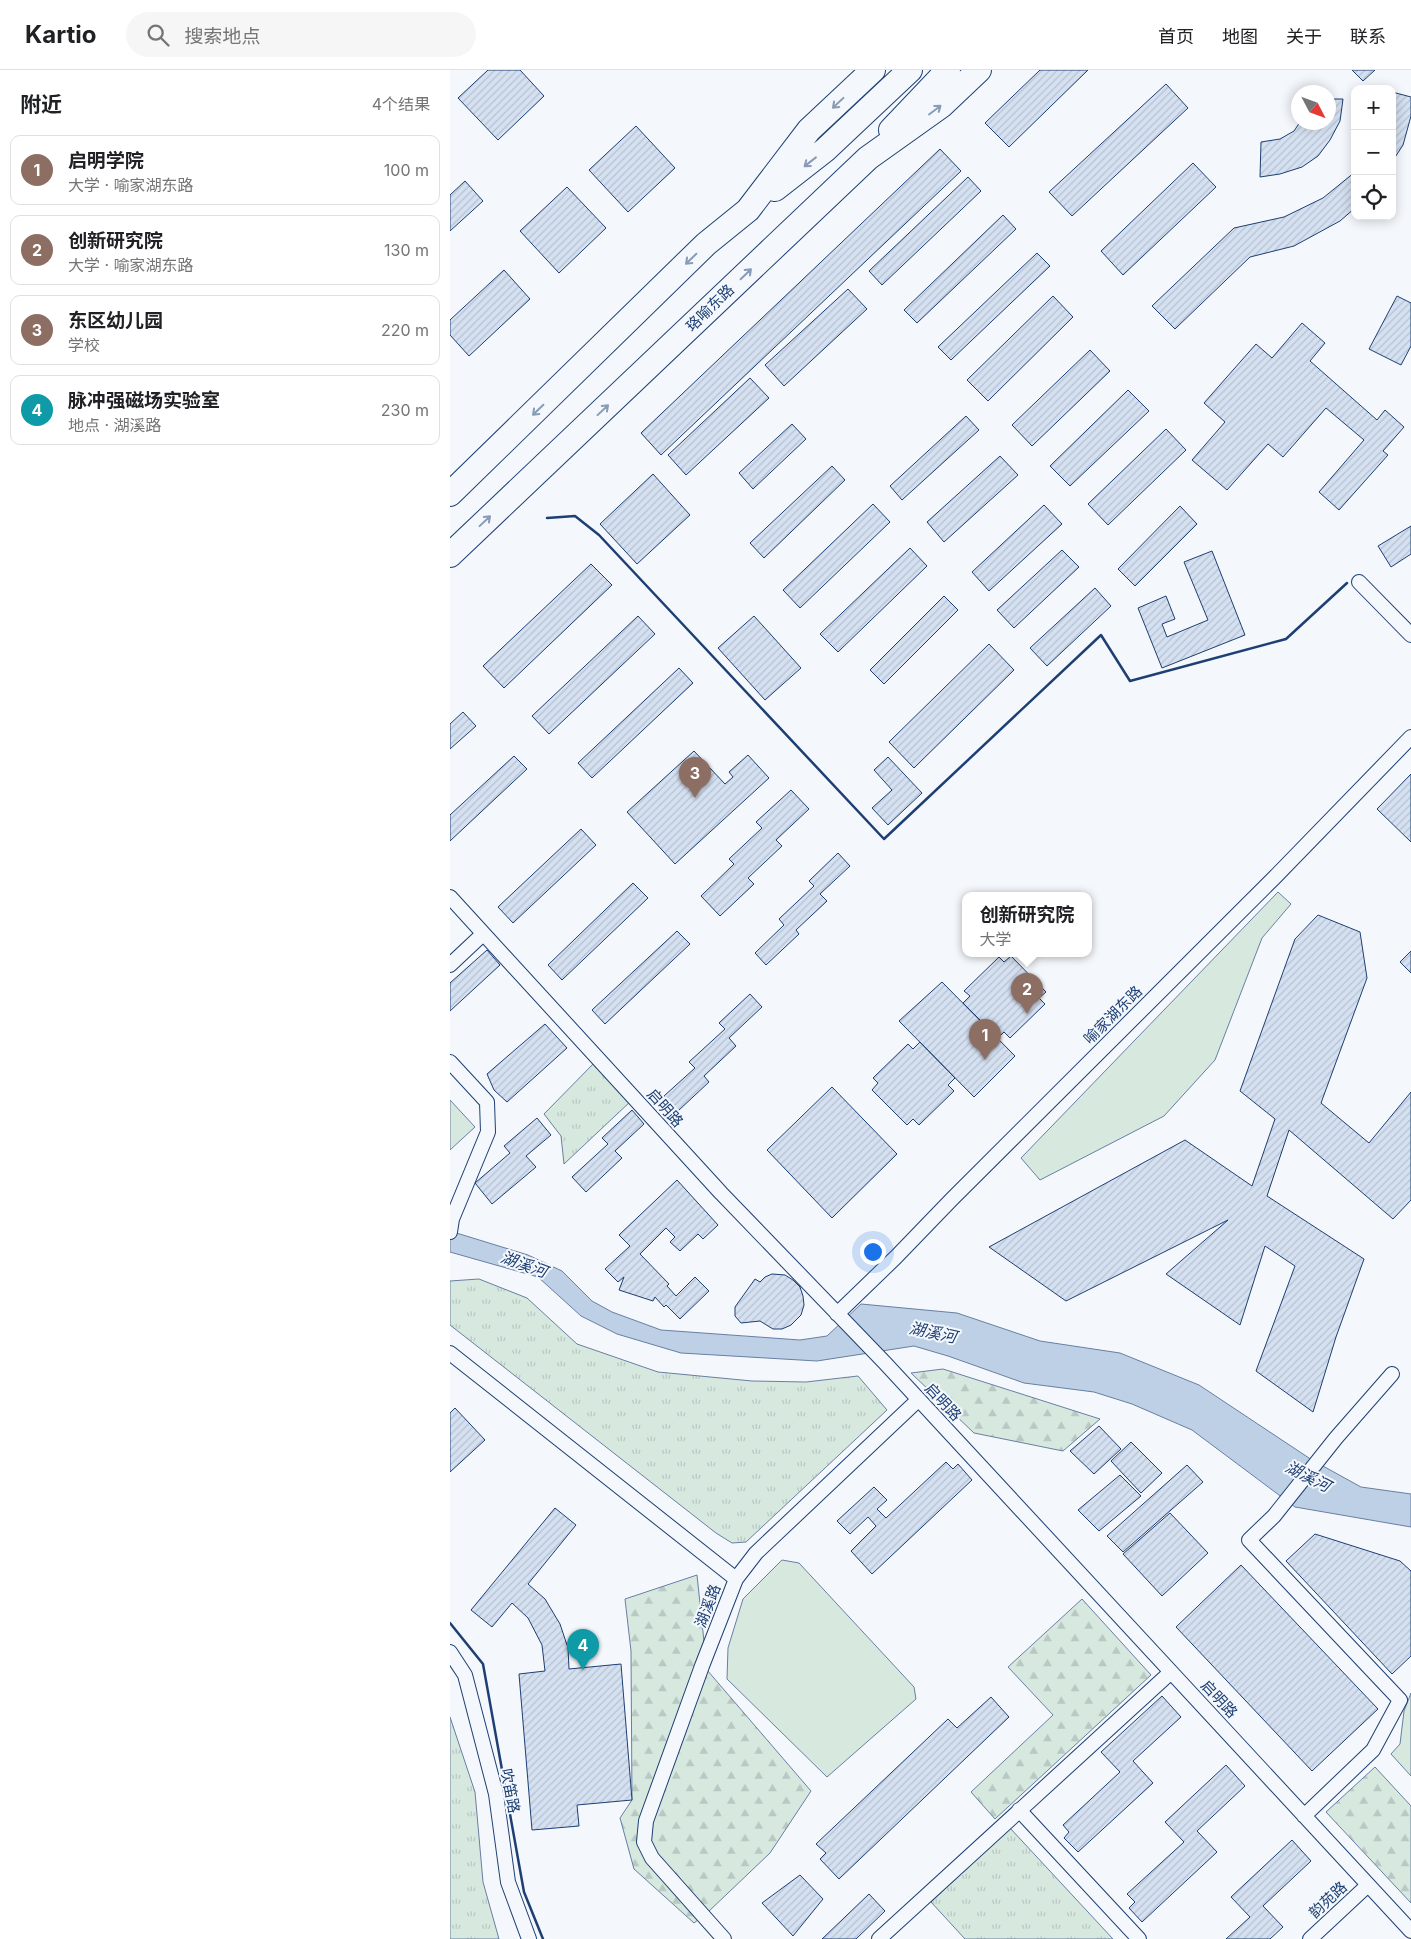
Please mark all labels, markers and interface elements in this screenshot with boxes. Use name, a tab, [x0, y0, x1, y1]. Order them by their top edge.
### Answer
search box	[126, 12, 476, 57]
text: Kartio	[25, 20, 96, 49]
icon: search	[144, 21, 172, 49]
text: 搜索地点	[184, 25, 260, 48]
text: 首页	[1158, 26, 1194, 47]
text: 地图	[1222, 26, 1258, 47]
text: 关于	[1286, 26, 1322, 47]
text: 联系	[1350, 26, 1386, 47]
north arrow	[1291, 85, 1336, 130]
map controls	[1351, 85, 1396, 220]
button: +	[1351, 85, 1396, 130]
text: 附近	[20, 92, 62, 117]
text: 4个结果	[372, 94, 430, 114]
one-way arrow	[831, 97, 844, 109]
one-way arrow	[928, 105, 942, 115]
button: −	[1351, 130, 1396, 175]
text: 启明学院	[68, 149, 144, 172]
one-way arrow	[803, 157, 817, 167]
text: 1	[34, 160, 40, 180]
text: 100 m	[384, 160, 429, 180]
text: 大学 · 喻家湖东路	[68, 175, 194, 195]
button: locate	[1351, 175, 1396, 220]
text: 创新研究院	[68, 229, 163, 252]
text: 2	[32, 240, 42, 260]
text: 130 m	[384, 240, 429, 260]
one-way arrow	[685, 253, 697, 265]
text: 大学 · 喻家湖东路	[68, 255, 194, 275]
one-way arrow	[740, 268, 753, 280]
street label: 珞喻东路	[681, 280, 738, 335]
text: 东区幼儿园	[68, 309, 163, 332]
text: 3	[32, 320, 42, 340]
text: 220 m	[381, 320, 429, 340]
text: 学校	[68, 335, 100, 355]
text: 脉冲强磁场实验室	[68, 389, 220, 412]
text: 4	[32, 400, 42, 420]
text: 230 m	[381, 400, 429, 420]
one-way arrow	[531, 404, 544, 416]
one-way arrow	[597, 404, 610, 416]
text: 地点 · 湖溪路	[68, 415, 162, 435]
one-way arrow	[479, 515, 492, 527]
pin: 3	[679, 757, 711, 798]
popup	[962, 892, 1092, 957]
text: 创新研究院	[979, 903, 1075, 926]
text: 大学	[979, 929, 1012, 949]
pin: 2	[1011, 973, 1043, 1014]
street label: 喻家湖东路	[1079, 981, 1146, 1048]
pin: 1	[969, 1019, 1001, 1060]
street label: 启明路	[643, 1085, 687, 1131]
your location	[860, 1239, 886, 1265]
water label: 湖溪河	[498, 1246, 553, 1283]
water label: 湖溪河	[907, 1317, 961, 1347]
street label: 启明路	[921, 1379, 966, 1425]
water label: 湖溪河	[1282, 1456, 1337, 1497]
street label: 湖溪路	[691, 1581, 724, 1630]
pin: 4	[567, 1629, 599, 1670]
street label: 启明路	[1197, 1676, 1242, 1722]
street label: 吹笛路	[497, 1767, 524, 1815]
street label: 韵苑路	[1305, 1877, 1351, 1922]

